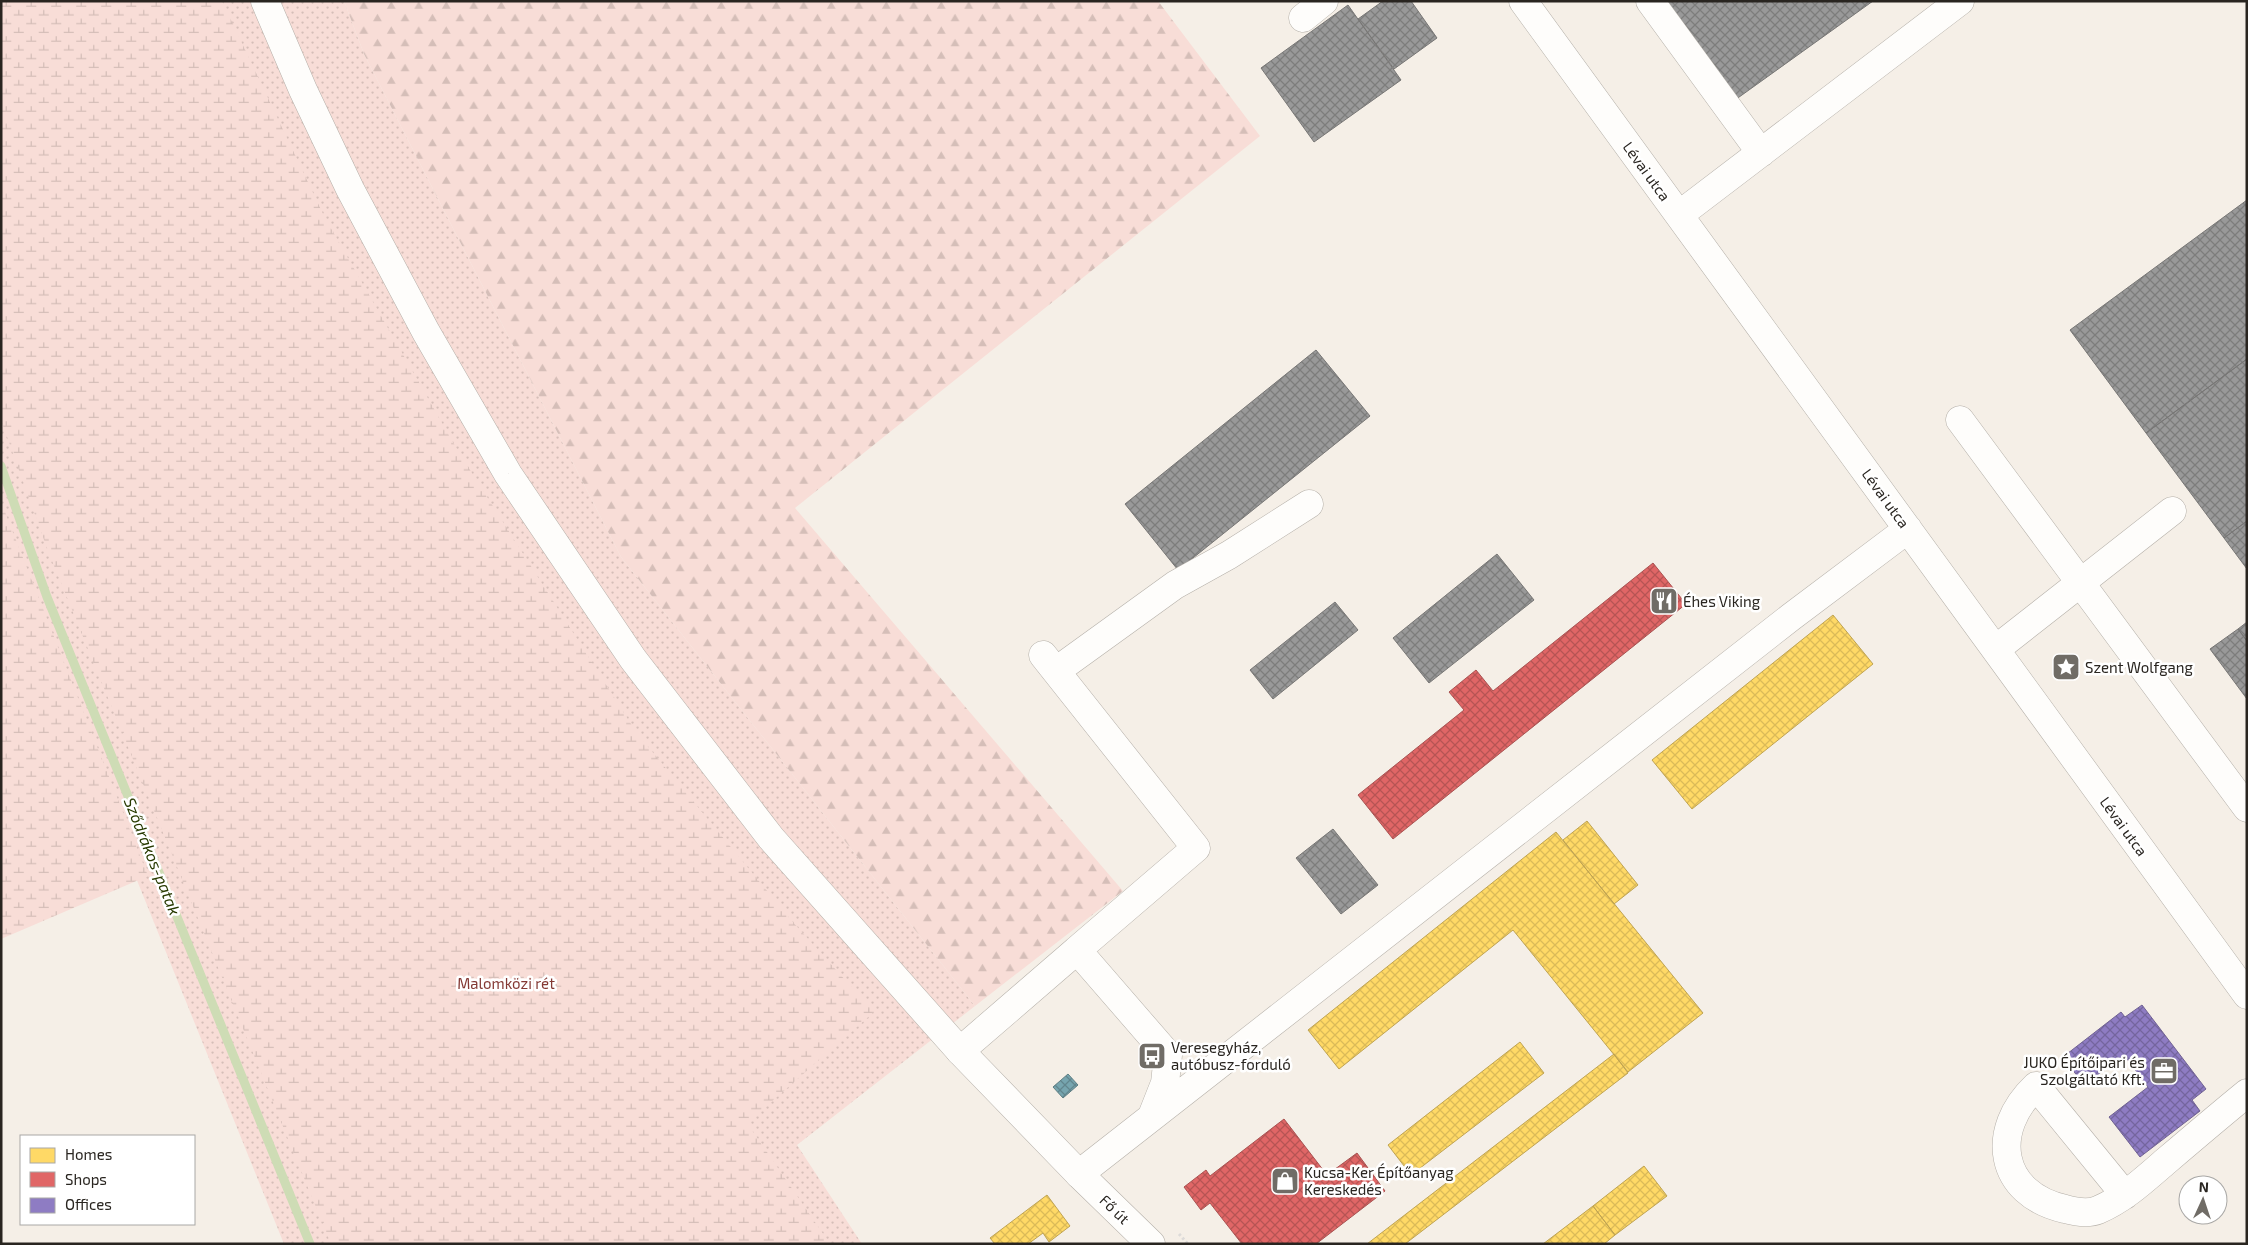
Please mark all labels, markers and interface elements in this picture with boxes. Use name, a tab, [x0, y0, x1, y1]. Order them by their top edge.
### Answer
street label: Lévai utca	[1620, 138, 1674, 204]
street label: Lévai utca	[1859, 465, 1913, 531]
restaurant icon: Éhes Viking	[1649, 586, 1679, 616]
place label: Éhes Viking	[1683, 592, 1761, 610]
place icon: Szent Wolfgang	[2051, 652, 2081, 682]
place label: Szent Wolfgang	[2085, 658, 2193, 676]
street label: Lévai utca	[2097, 793, 2151, 859]
water label: Sződrákos-patak	[121, 795, 185, 917]
park label: Malomközi rét	[457, 974, 555, 992]
place label: Veresegyház, autóbusz-forduló	[1171, 1038, 1291, 1073]
bus stop icon: Veresegyház, autóbusz-forduló	[1137, 1041, 1167, 1071]
place label: JUKO Építőipari és Szolgáltató Kft.	[2024, 1053, 2145, 1088]
office icon: JUKO Építőipari és Szolgáltató Kft.	[2149, 1056, 2179, 1086]
legend	[20, 1135, 195, 1225]
text: Homes	[65, 1145, 112, 1163]
place label: Kucsa-Ker Építőanyag Kereskedés	[1304, 1163, 1454, 1198]
shop icon: Kucsa-Ker Építőanyag Kereskedés	[1270, 1166, 1300, 1196]
text: Shops	[65, 1170, 107, 1188]
north arrow	[2178, 1175, 2228, 1225]
text: N	[2198, 1178, 2209, 1195]
street label: Fő út	[1097, 1191, 1134, 1227]
text: Offices	[65, 1195, 112, 1213]

